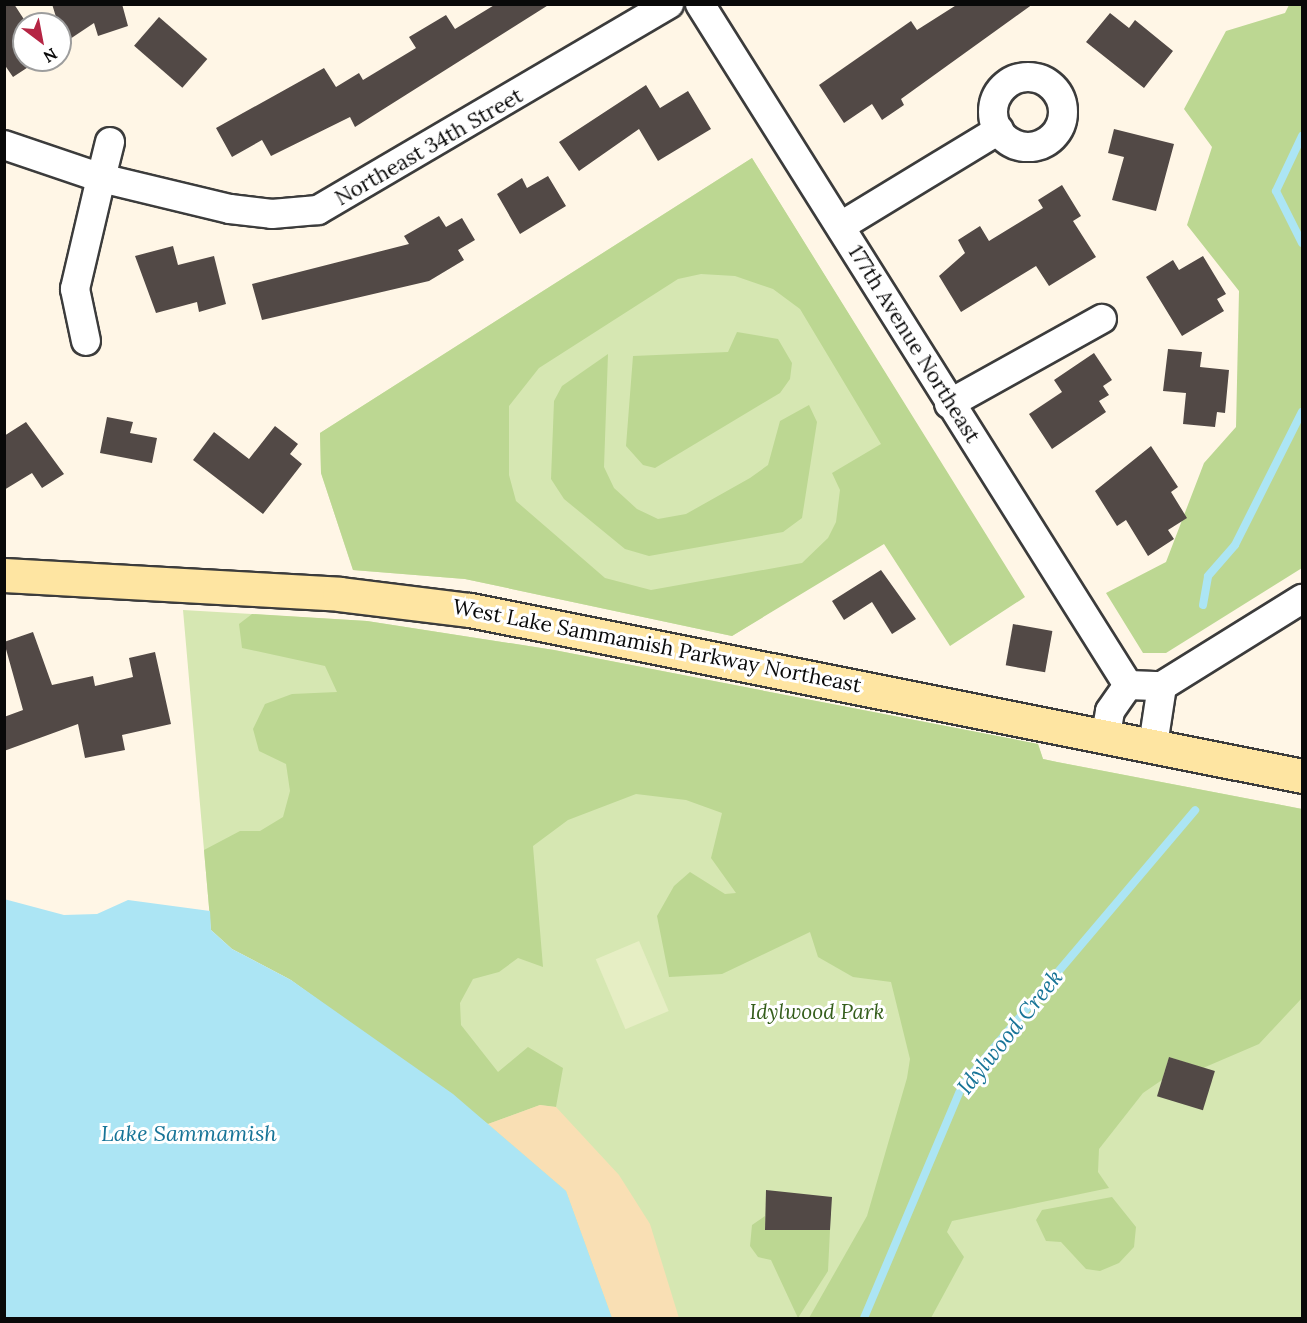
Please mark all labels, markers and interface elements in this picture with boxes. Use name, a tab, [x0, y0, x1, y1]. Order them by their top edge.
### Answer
north arrow	[12, 12, 72, 72]
text: N	[40, 44, 61, 67]
street label: Northeast 34th Street	[331, 83, 527, 211]
street label: 177th Avenue Northeast	[843, 241, 985, 447]
street label: West Lake Sammamish Parkway Northeast	[451, 594, 863, 698]
water label: Idylwood Creek	[952, 964, 1068, 1100]
park label: Idylwood Park	[750, 999, 884, 1025]
water label: Lake Sammamish	[101, 1121, 277, 1147]

